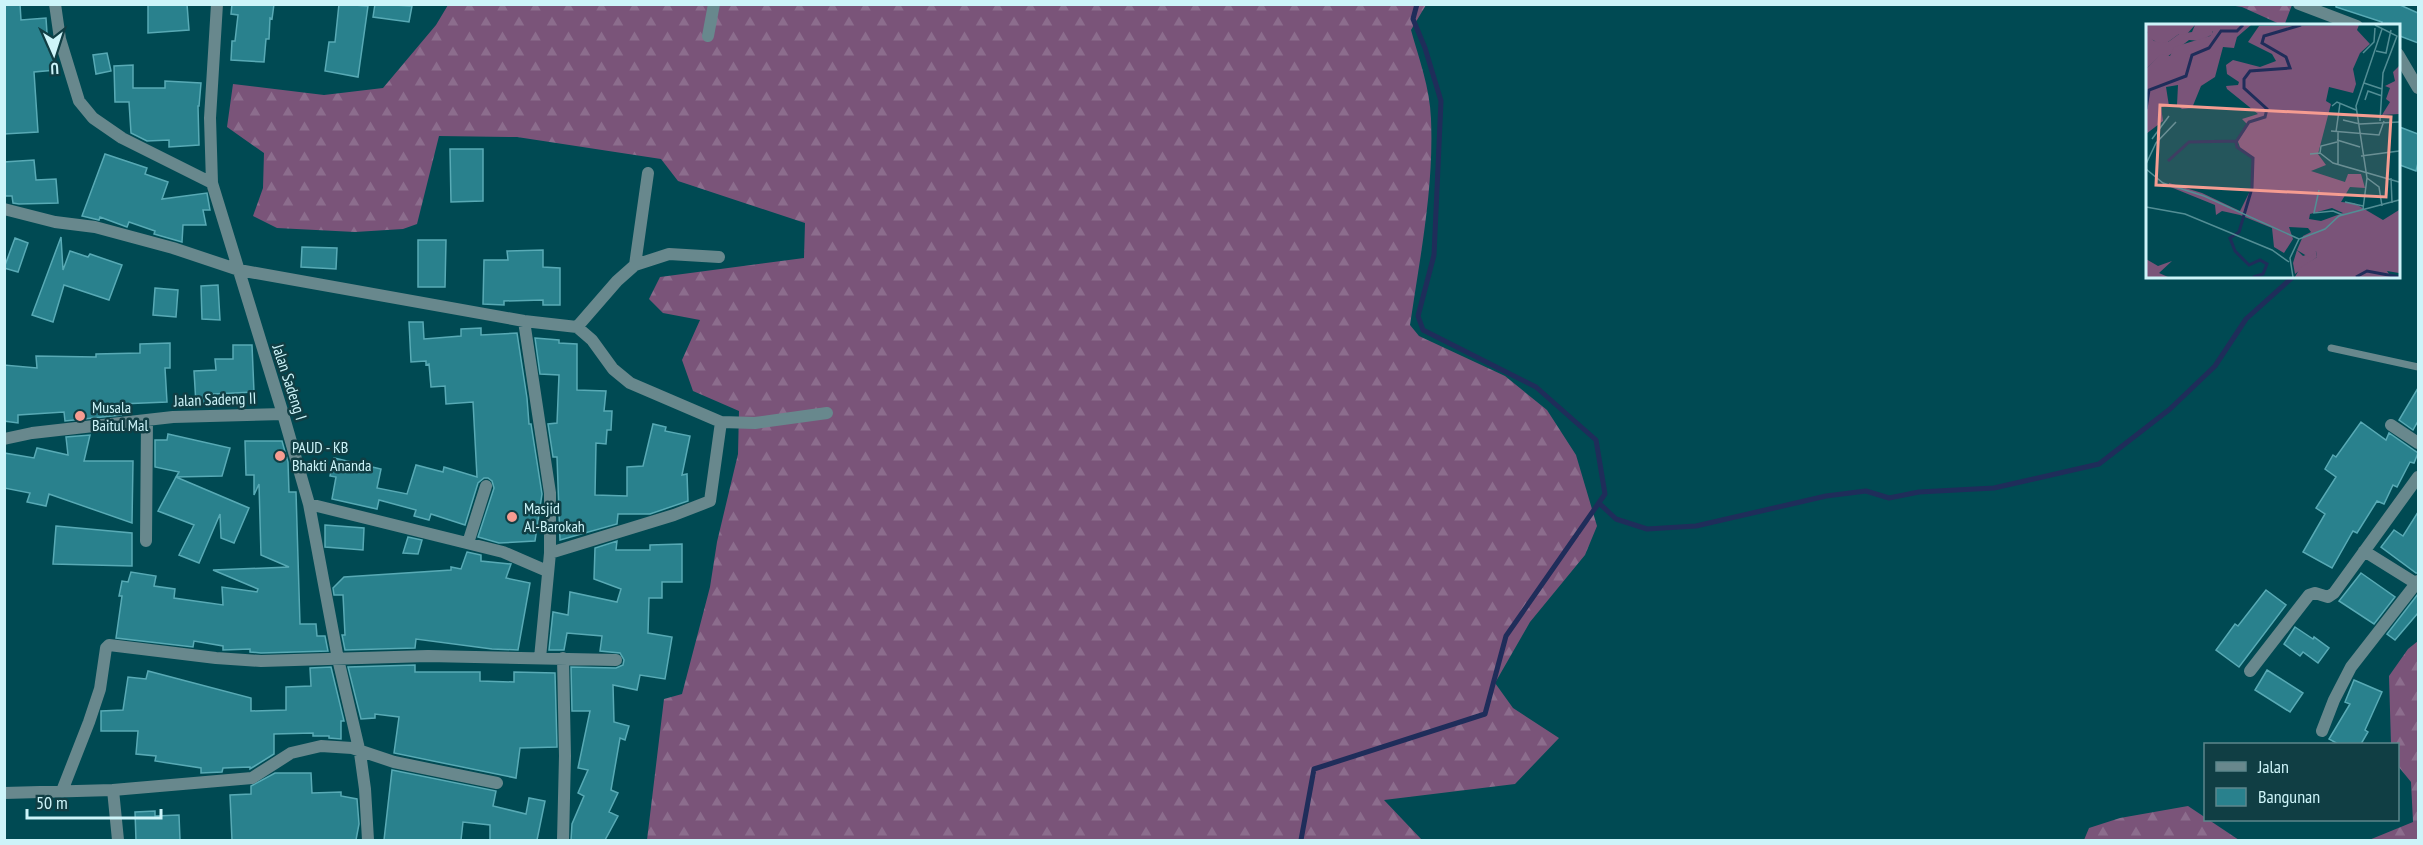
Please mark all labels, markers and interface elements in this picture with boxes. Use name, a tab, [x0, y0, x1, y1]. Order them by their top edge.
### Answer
north arrow	[24, 24, 84, 84]
inset map	[2146, 24, 2399, 278]
text: U	[50, 59, 59, 79]
street label: Jalan Sadeng I	[268, 341, 312, 422]
street label: Jalan Sadeng II	[172, 388, 257, 410]
place label: Musala Baitul Mal	[92, 397, 148, 435]
marker: Musala Baitul Mal	[73, 409, 87, 423]
place label: PAUD - KB Bhakti Ananda	[292, 437, 371, 475]
marker: PAUD - KB Bhakti Ananda	[273, 449, 287, 463]
place label: Masjid Al-Barokah	[524, 498, 585, 536]
marker: Masjid Al-Barokah	[505, 510, 519, 524]
legend	[2204, 743, 2399, 821]
text: Jalan	[2257, 755, 2289, 778]
scale bar	[27, 782, 160, 820]
text: Bangunan	[2258, 785, 2320, 808]
text: 50 m	[36, 791, 68, 814]

